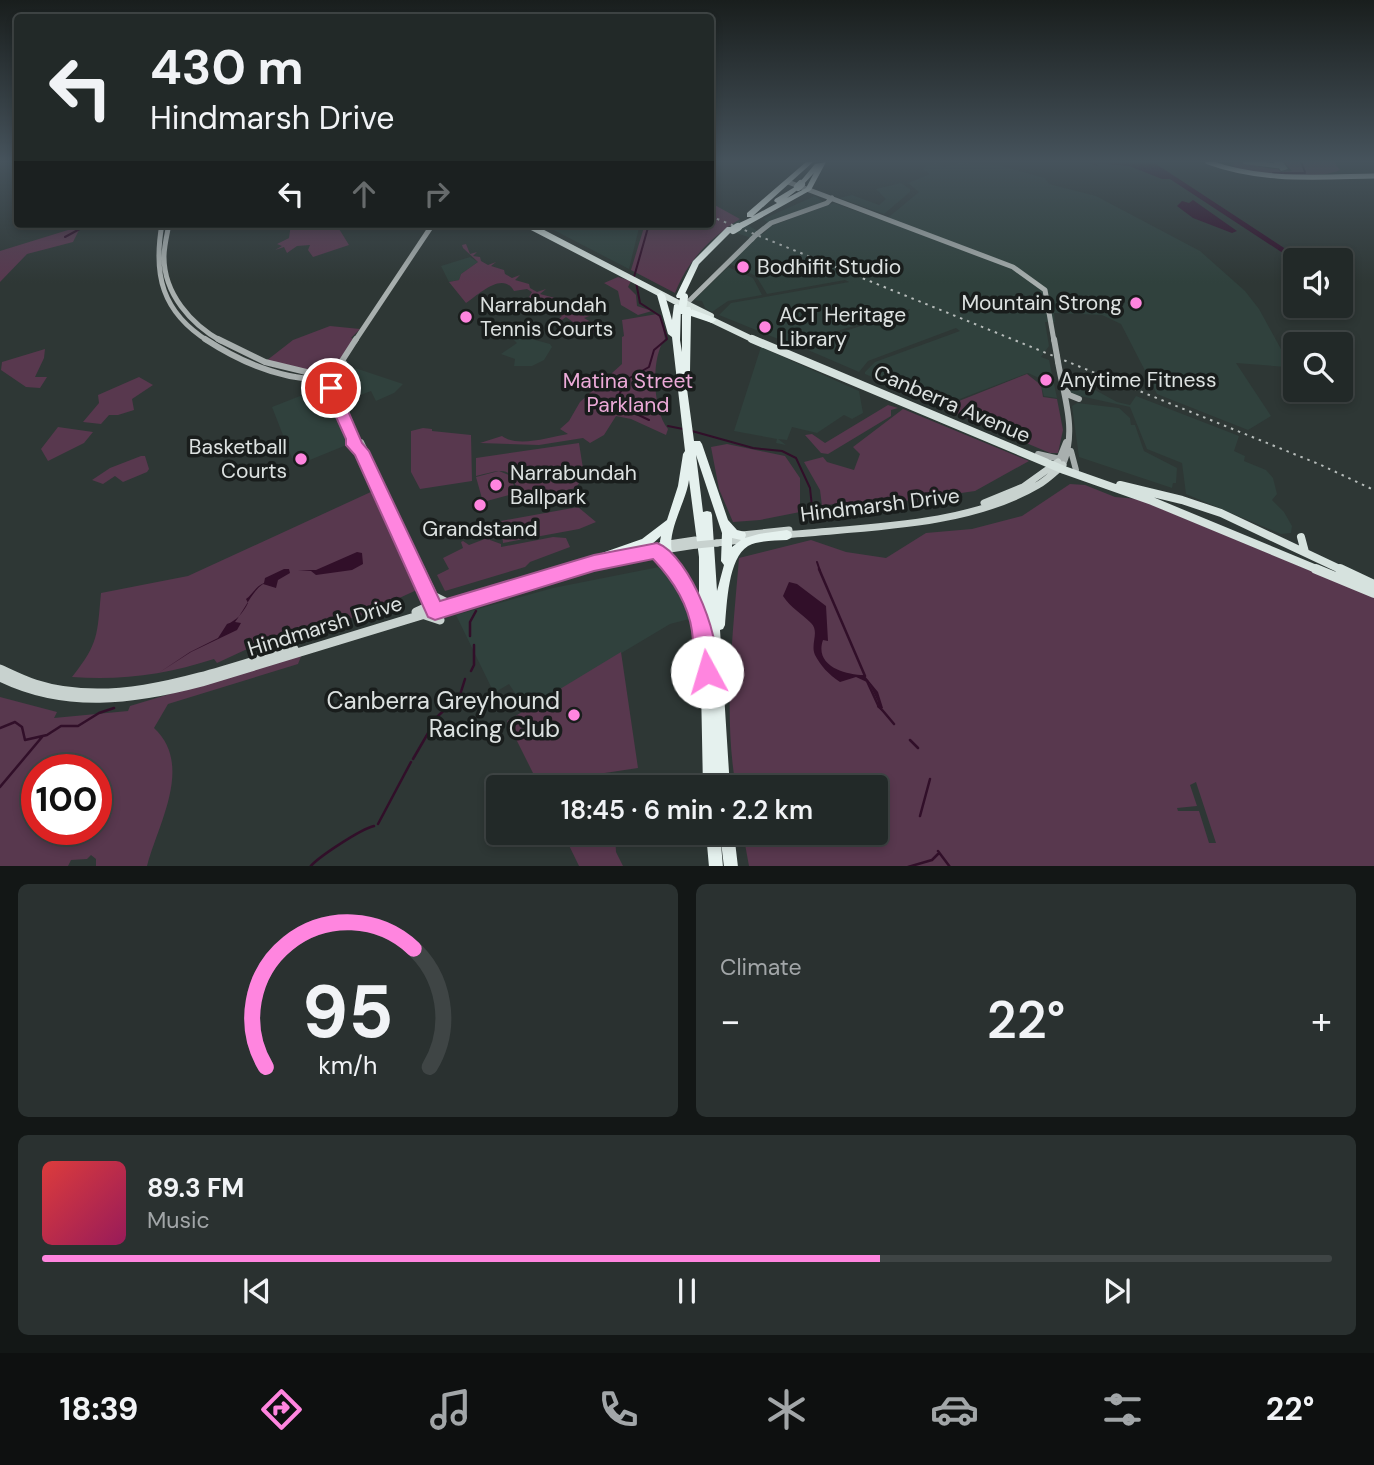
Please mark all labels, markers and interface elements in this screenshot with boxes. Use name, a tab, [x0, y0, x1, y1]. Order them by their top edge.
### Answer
text: 430 m	[150, 35, 304, 99]
icon: left	[35, 42, 126, 133]
text: Hindmarsh Drive	[150, 97, 394, 139]
icon: left	[272, 175, 310, 213]
icon: ahead	[345, 175, 383, 213]
icon: right	[418, 175, 456, 213]
map controls	[1283, 248, 1353, 402]
button: sound	[1283, 248, 1353, 318]
place label: Bodhifit Studio	[757, 253, 901, 281]
marker: Bodhifit Studio	[735, 259, 751, 275]
place label: Mountain Strong	[961, 289, 1122, 317]
place label: Narrabundah Tennis Courts	[480, 291, 613, 343]
marker: Mountain Strong	[1128, 295, 1144, 311]
place label: ACT Heritage Library	[779, 301, 906, 353]
marker: Narrabundah Tennis Courts	[458, 309, 474, 325]
marker: ACT Heritage Library	[757, 319, 773, 335]
button: search	[1283, 332, 1353, 402]
pin	[301, 358, 361, 418]
street label: Canberra Avenue	[869, 358, 1035, 450]
place label: Anytime Fitness	[1060, 366, 1216, 394]
park label: Matina Street Parkland	[563, 367, 693, 419]
icon: arrive	[312, 369, 350, 407]
marker: Anytime Fitness	[1038, 372, 1054, 388]
place label: Basketball Courts	[189, 433, 287, 485]
marker: Basketball Courts	[293, 451, 309, 467]
place label: Narrabundah Ballpark	[510, 459, 637, 511]
marker: Narrabundah Ballpark	[488, 477, 504, 493]
street label: Hindmarsh Drive	[799, 481, 961, 529]
marker: Grandstand	[472, 497, 488, 513]
place label: Grandstand	[422, 515, 538, 543]
street label: Hindmarsh Drive	[244, 589, 406, 663]
position arrow	[670, 635, 744, 709]
place label: Canberra Greyhound Racing Club	[326, 685, 560, 744]
marker: Canberra Greyhound Racing Club	[566, 707, 582, 723]
speed limit sign: 100	[21, 754, 112, 845]
text: 18:45 · 6 min · 2.2 km	[561, 793, 813, 827]
text: Climate	[720, 952, 802, 982]
text: 95	[302, 965, 394, 1060]
text: 22°	[987, 986, 1065, 1054]
text: −	[720, 996, 741, 1046]
text: +	[1311, 996, 1332, 1046]
text: km/h	[318, 1048, 378, 1081]
text: 89.3 FM	[147, 1171, 244, 1205]
text: Music	[147, 1205, 210, 1235]
icon: previous	[238, 1272, 276, 1310]
icon: pause	[668, 1272, 706, 1310]
icon: next	[1098, 1272, 1136, 1310]
icon: directions	[257, 1385, 306, 1434]
icon: music	[426, 1385, 475, 1434]
icon: phone	[594, 1385, 643, 1434]
icon: climate	[762, 1385, 811, 1434]
icon: car	[930, 1385, 979, 1434]
icon: filters	[1098, 1385, 1147, 1434]
text: 18:39	[60, 1388, 138, 1430]
text: 22°	[1266, 1388, 1314, 1430]

